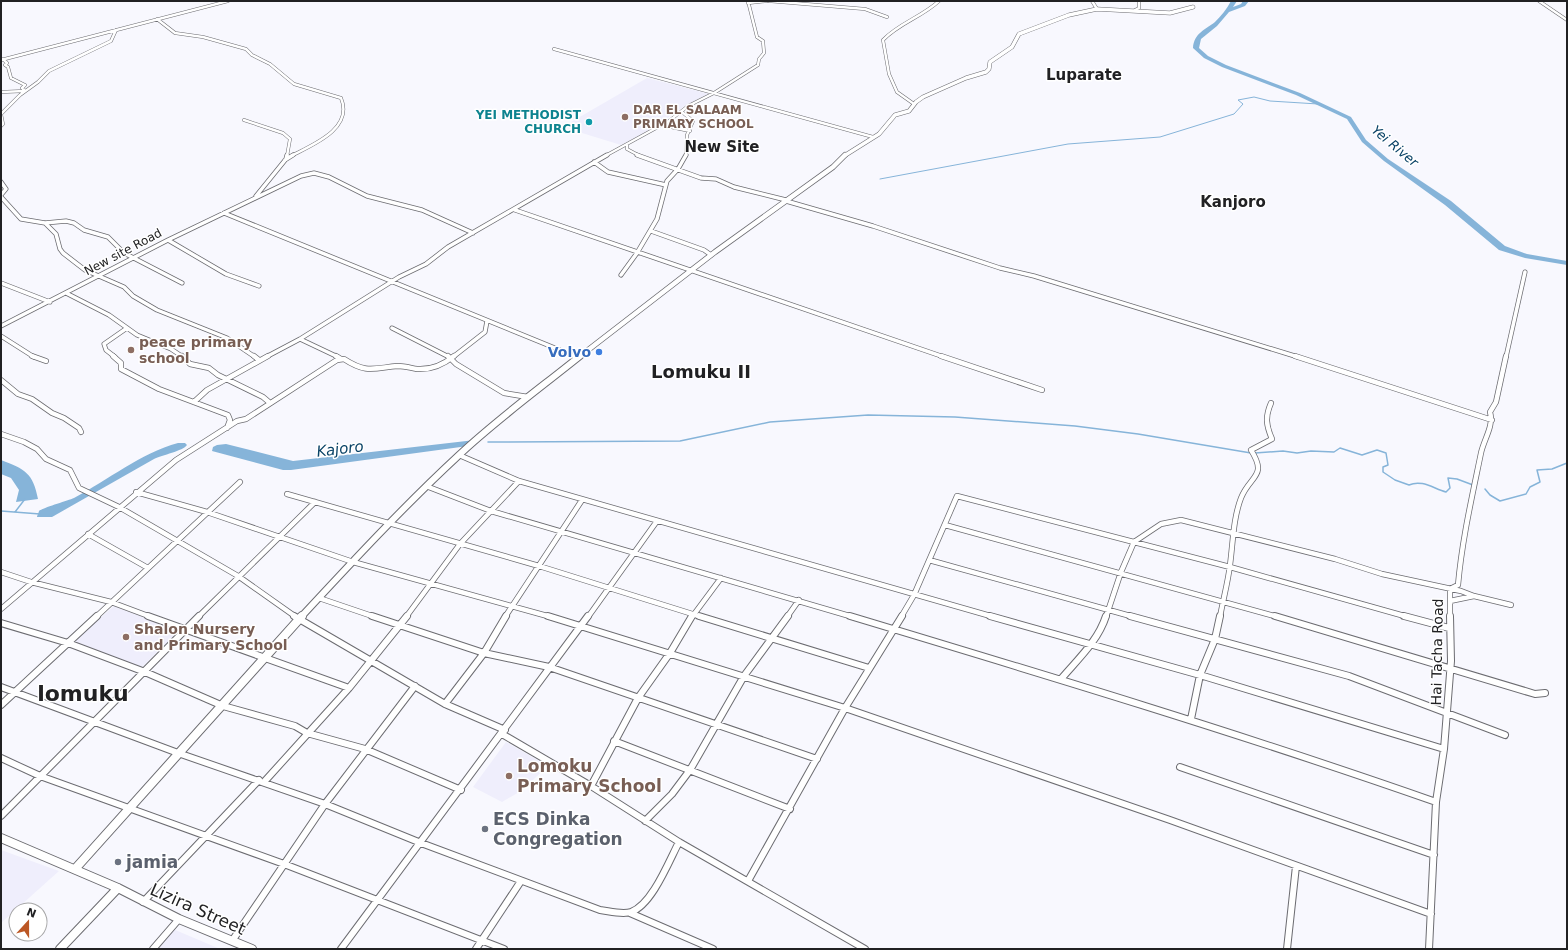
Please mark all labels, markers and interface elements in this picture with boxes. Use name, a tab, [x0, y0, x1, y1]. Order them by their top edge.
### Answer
district label: Luparate	[1046, 66, 1122, 84]
place label: DAR EL SALAAM PRIMARY SCHOOL	[633, 103, 754, 131]
place label: YEI METHODIST CHURCH	[475, 108, 582, 136]
marker: DAR EL SALAAM PRIMARY SCHOOL	[620, 112, 630, 122]
marker: YEI METHODIST CHURCH	[584, 117, 594, 127]
water label: Yei River	[1369, 122, 1423, 171]
district label: New Site	[684, 138, 760, 156]
district label: Kanjoro	[1200, 193, 1266, 211]
street label: New site Road	[82, 226, 164, 278]
place label: peace primary school	[139, 334, 252, 366]
place label: Volvo	[548, 344, 591, 360]
marker: peace primary school	[126, 345, 136, 355]
marker: Volvo	[594, 347, 604, 357]
district label: Lomuku II	[651, 361, 751, 382]
water label: Kajoro	[315, 437, 365, 461]
street label: Hai Tacha Road	[1428, 598, 1446, 706]
place label: Shalon Nursery and Primary School	[134, 621, 288, 653]
marker: Shalon Nursery and Primary School	[121, 632, 131, 642]
district label: lomuku	[37, 681, 129, 706]
place label: Lomoku Primary School	[517, 756, 662, 796]
marker: Lomoku Primary School	[504, 771, 514, 781]
place label: ECS Dinka Congregation	[493, 809, 623, 849]
marker: ECS Dinka Congregation	[480, 824, 490, 834]
place label: jamia	[125, 852, 178, 872]
marker: jamia	[113, 857, 123, 867]
street label: Lizira Street	[147, 879, 249, 939]
north arrow	[8, 902, 48, 942]
text: N	[25, 905, 38, 921]

